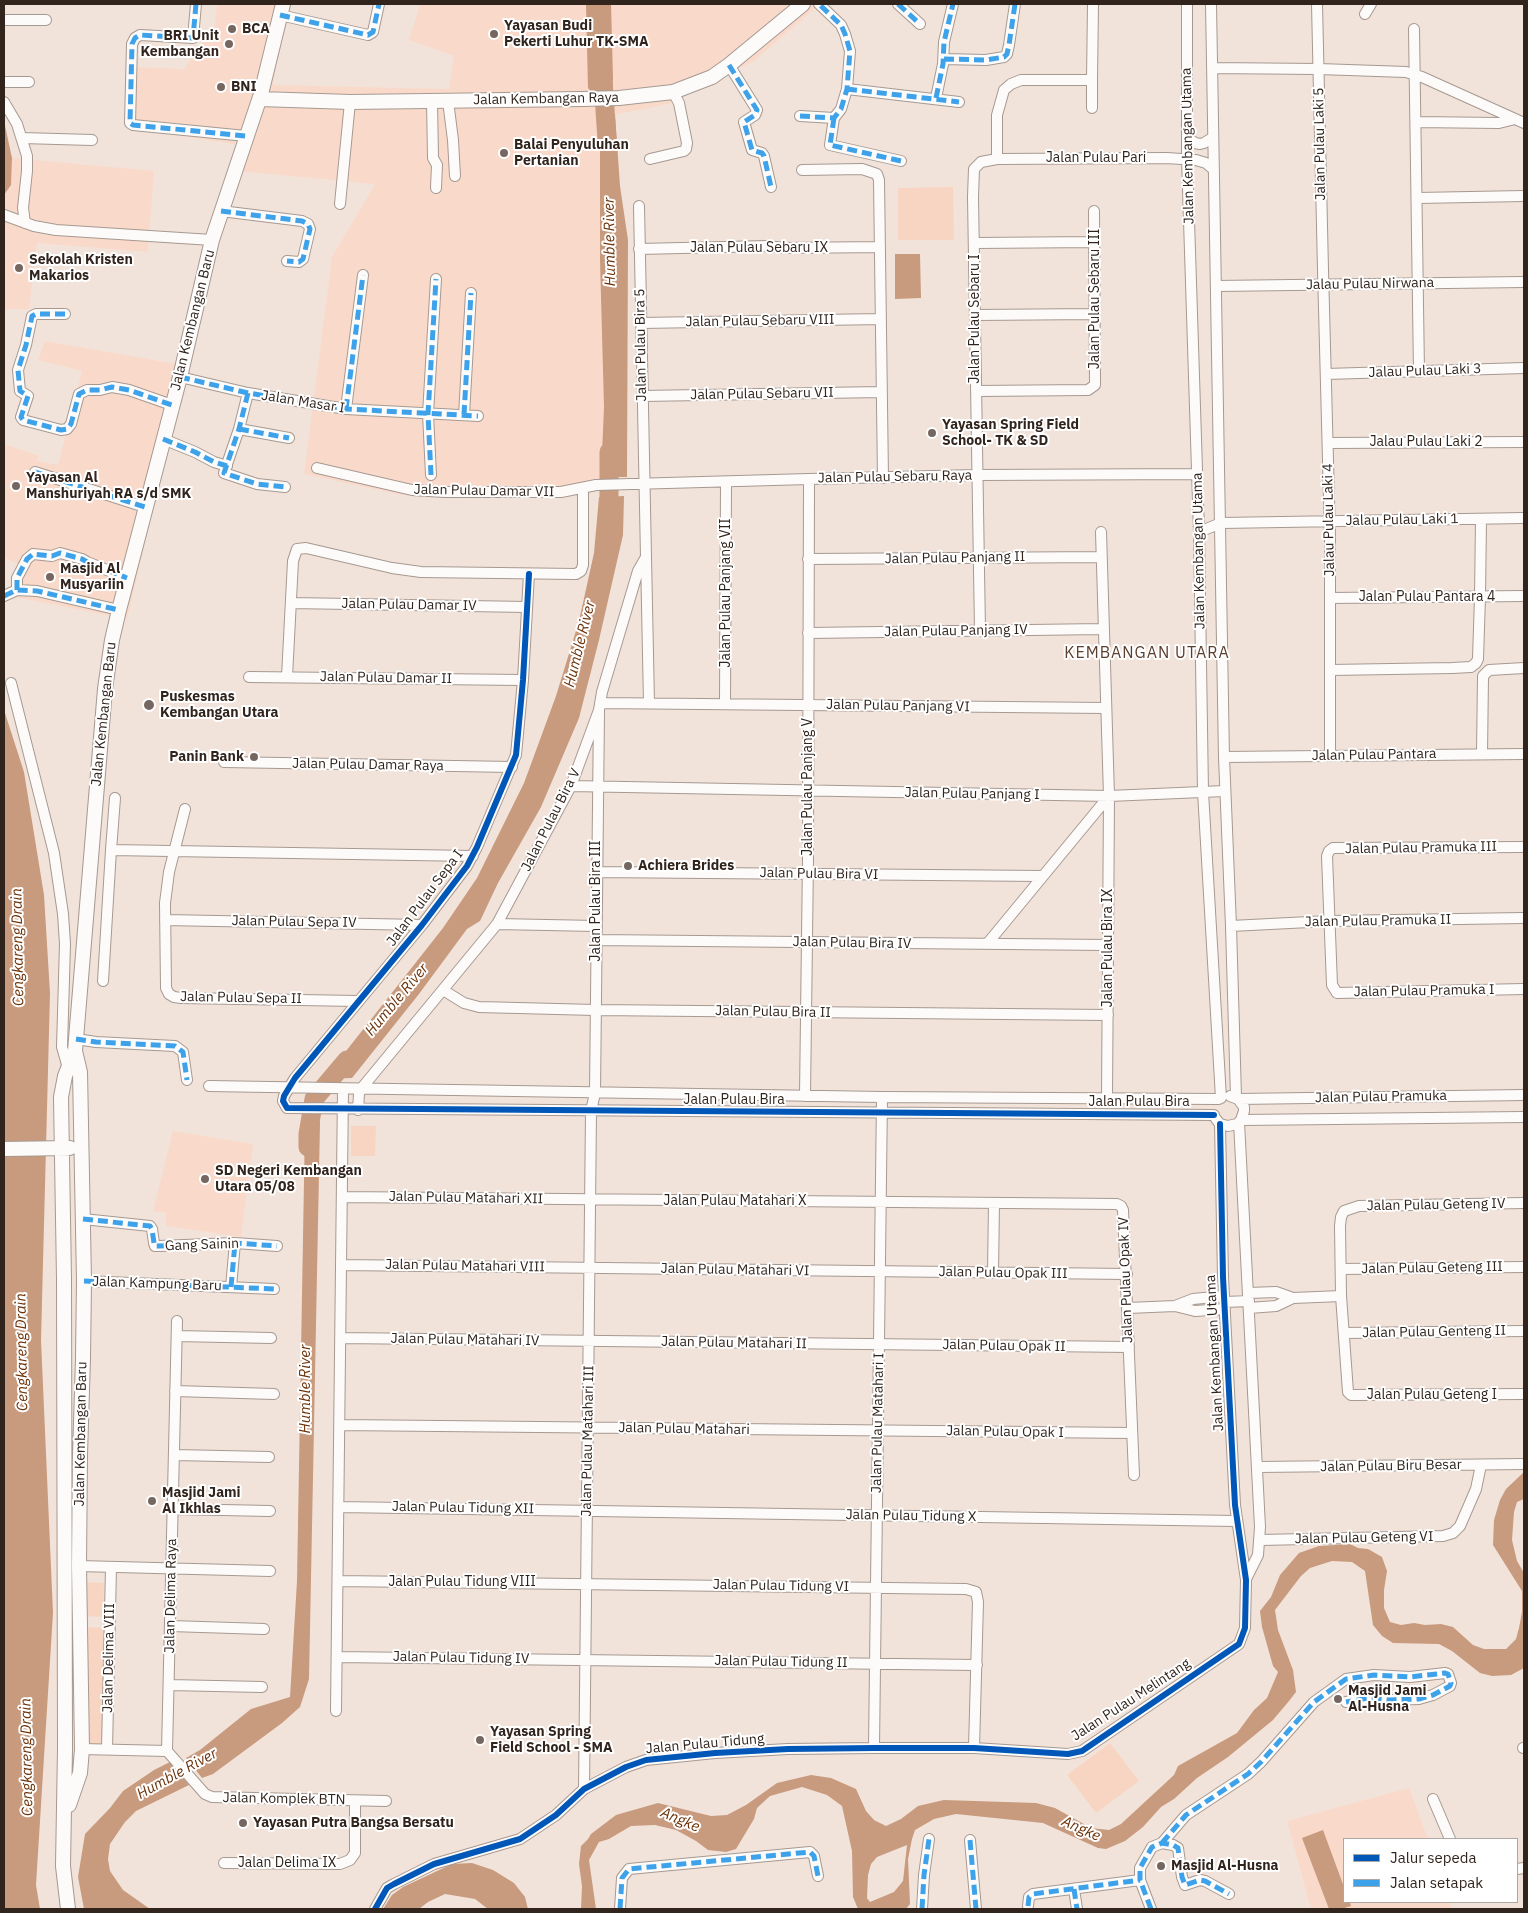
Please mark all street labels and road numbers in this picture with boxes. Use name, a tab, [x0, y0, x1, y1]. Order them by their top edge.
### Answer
street label: Jalan Kembangan Utama	[1178, 67, 1198, 225]
street label: Jalan Pulau Laki 5	[1311, 87, 1329, 201]
street label: Jalan Kembangan Raya	[473, 89, 619, 109]
street label: Jalan Pulau Pari	[1046, 150, 1146, 166]
street label: Jalan Pulau Sebaru III	[1087, 229, 1103, 369]
street label: Jalan Pulau Sebaru IX	[690, 240, 828, 256]
street label: Jalan Kembangan Baru	[167, 248, 219, 392]
street label: Jalan Pulau Sebaru I	[967, 254, 983, 384]
street label: Jalau Pulau Nirwana	[1306, 274, 1434, 294]
street label: Jalan Pulau Bira 5	[632, 288, 650, 402]
street label: Jalan Pulau Sebaru VIII	[685, 311, 835, 331]
street label: Jalau Pulau Laki 3	[1368, 361, 1482, 381]
street label: Jalan Pulau Sebaru VII	[690, 384, 834, 404]
street label: Jalan Masar I	[260, 387, 346, 417]
street label: Jalau Pulau Laki 2	[1369, 434, 1483, 450]
street label: Jalau Pulau Laki 4	[1320, 463, 1338, 577]
street label: Jalan Pulau Sebaru Raya	[818, 467, 972, 487]
street label: Jalan Kembangan Utama	[1189, 472, 1209, 630]
street label: Jalan Pulau Damar VII	[413, 481, 555, 501]
street label: Jalau Pulau Laki 1	[1345, 511, 1459, 529]
street label: Jalan Pulau Panjang VII	[718, 518, 734, 668]
street label: Jalan Pulau Panjang II	[885, 548, 1025, 568]
street label: Jalan Pulau Pantara 4	[1359, 589, 1495, 605]
street label: Jalan Pulau Damar IV	[341, 595, 477, 615]
street label: Jalan Pulau Panjang IV	[884, 621, 1028, 641]
street label: Jalan Kembangan Baru	[88, 641, 120, 787]
street label: Jalan Pulau Damar II	[320, 668, 452, 688]
street label: Jalan Pulau Panjang VI	[826, 696, 970, 716]
street label: Jalan Pulau Panjang V	[800, 718, 816, 856]
street label: Jalan Pulau Pantara	[1311, 746, 1437, 764]
street label: Jalan Pulau Damar Raya	[292, 755, 444, 775]
street label: Jalan Pulau Bira V	[518, 766, 584, 874]
street label: Jalan Pulau Panjang I	[904, 784, 1040, 804]
street label: Jalan Pulau Pramuka III	[1345, 838, 1497, 858]
street label: Jalan Pulau Bira III	[588, 840, 604, 962]
street label: Jalan Pulau Sepa I	[383, 846, 467, 950]
street label: Jalan Pulau Bira VI	[759, 865, 879, 883]
street label: Jalan Pulau Bira IX	[1100, 889, 1116, 1007]
street label: Jalan Pulau Pramuka II	[1305, 911, 1451, 931]
street label: Jalan Pulau Sepa IV	[231, 913, 357, 931]
street label: Jalan Pulau Bira IV	[792, 934, 912, 952]
street label: Jalan Pulau Pramuka I	[1353, 981, 1495, 1001]
street label: Jalan Pulau Sepa II	[180, 989, 302, 1007]
street label: Jalan Pulau Bira II	[715, 1003, 831, 1021]
street label: Jalan Pulau Pramuka	[1315, 1087, 1447, 1107]
street label: Jalan Pulau Bira	[683, 1092, 785, 1108]
street label: Jalan Pulau Bira	[1088, 1094, 1190, 1110]
street label: Jalan Pulau Matahari XII	[389, 1188, 543, 1208]
street label: Jalan Pulau Matahari X	[663, 1193, 807, 1209]
street label: Jalan Pulau Geteng IV	[1366, 1195, 1506, 1215]
street label: Jalan Pulau Opak IV	[1115, 1217, 1137, 1343]
street label: Gang Sainin	[165, 1235, 239, 1255]
street label: Jalan Pulau Matahari VIII	[385, 1256, 545, 1276]
street label: Jalan Pulau Geteng III	[1361, 1258, 1503, 1278]
street label: Jalan Pulau Matahari VI	[660, 1260, 810, 1280]
street label: Jalan Pulau Opak III	[938, 1263, 1068, 1283]
street label: Jalan Kampung Baru	[92, 1273, 222, 1295]
street label: Jalan Kembangan Utama	[1203, 1274, 1227, 1432]
street label: Jalan Pulau Genteng II	[1362, 1322, 1506, 1342]
street label: Jalan Pulau Matahari IV	[390, 1330, 540, 1350]
street label: Jalan Pulau Matahari II	[661, 1333, 807, 1353]
street label: Jalan Pulau Opak II	[942, 1337, 1066, 1355]
street label: Jalan Pulau Matahari I	[868, 1353, 888, 1493]
street label: Jalan Kembangan Baru	[71, 1361, 91, 1507]
street label: Jalan Pulau Matahari III	[578, 1365, 598, 1517]
street label: Jalan Pulau Geteng I	[1367, 1387, 1497, 1403]
street label: Jalan Pulau Matahari	[618, 1419, 750, 1439]
street label: Jalan Pulau Opak I	[946, 1423, 1064, 1441]
street label: Jalan Pulau Biru Besar	[1320, 1456, 1462, 1476]
street label: Jalan Pulau Tidung XII	[392, 1498, 534, 1518]
street label: Jalan Pulau Tidung X	[845, 1506, 977, 1526]
street label: Jalan Pulau Geteng VI	[1294, 1528, 1434, 1548]
street label: Jalan Delima Raya	[162, 1538, 180, 1654]
street label: Jalan Pulau Tidung VIII	[388, 1574, 536, 1590]
street label: Jalan Pulau Tidung VI	[713, 1576, 849, 1596]
street label: Jalan Delima VIII	[100, 1603, 118, 1713]
street label: Jalan Pulau Tidung IV	[393, 1648, 529, 1668]
street label: Jalan Pulau Tidung II	[714, 1652, 848, 1672]
street label: Jalan Pulau Melintang	[1068, 1655, 1194, 1745]
street label: Jalan Pulau Tidung	[645, 1730, 765, 1758]
street label: Jalan Komplek BTN	[222, 1790, 346, 1808]
street label: Jalan Delima IX	[238, 1855, 336, 1871]

